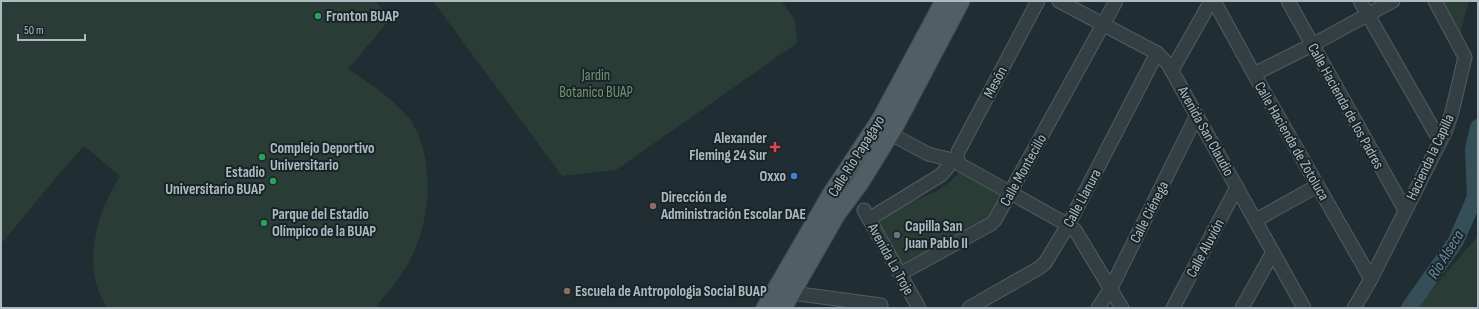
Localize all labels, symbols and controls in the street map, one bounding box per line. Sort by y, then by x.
place label: Fronton BUAP [326,7,399,26]
marker: Fronton BUAP [313,11,323,21]
scale bar [18,16,85,42]
text: 50 m [24,23,44,38]
street label: Calle Hacienda de los Padres [1303,40,1388,172]
street label: Mesón [979,63,1012,101]
park label: Jardin Botanico BUAP [559,66,633,102]
street label: Calle Hacienda de Zotoluca [1250,78,1333,204]
street label: Avenida San Claudio [1173,82,1238,180]
street label: Hacienda la Capilla [1402,111,1459,203]
street label: Calle Río Papagayo [824,112,889,200]
place label: Alexander Fleming 24 Sur [689,129,767,165]
street label: Calle Montecillo [996,131,1051,210]
place label: Complejo Deportivo Universitario [270,139,375,175]
marker: Alexander Fleming 24 Sur [770,142,780,152]
marker: Complejo Deportivo Universitario [257,152,267,162]
place label: Estadio Universitario BUAP [165,163,265,199]
street label: Calle Llanura [1059,166,1106,231]
place label: Oxxo [759,167,786,186]
marker: Oxxo [789,171,799,181]
marker: Estadio Universitario BUAP [268,176,278,186]
street label: Calle Ciénega [1126,178,1173,246]
place label: Dirección de Administración Escolar DAE [660,188,806,224]
marker: Dirección de Administración Escolar DAE [648,201,658,211]
place label: Parque del Estadio Olímpico de la BUAP [272,205,376,241]
street label: Calle Aluvión [1182,216,1229,281]
place label: Capilla San Juan Pablo II [904,217,968,253]
marker: Parque del Estadio Olímpico de la BUAP [259,218,269,228]
street label: Avenida La Troje [863,219,918,299]
water label: Rio Alseca [1424,227,1469,283]
marker: Capilla San Juan Pablo II [892,230,902,240]
place label: Escuela de Antropologia Social BUAP [575,282,767,301]
marker: Escuela de Antropologia Social BUAP [562,286,572,296]

